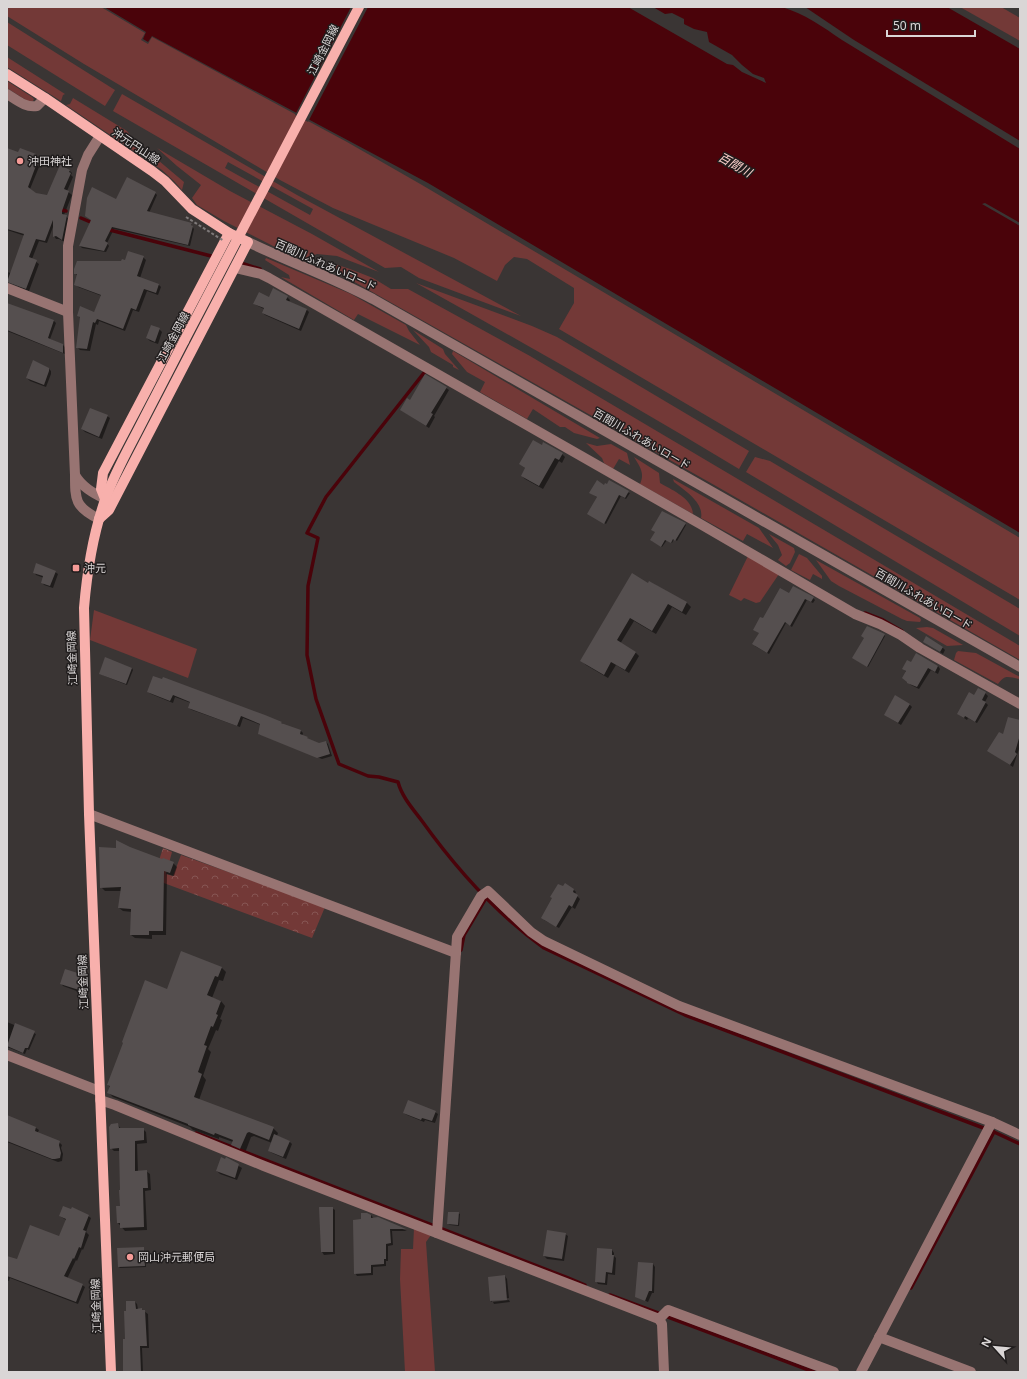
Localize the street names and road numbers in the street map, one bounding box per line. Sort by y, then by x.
street label: 江崎金岡線 [303,22,342,78]
street label: 沖元円山線 [109,124,163,167]
street label: 百間川ふれあいロード [273,235,379,294]
street label: 江崎金岡線 [153,309,192,365]
street label: 百間川ふれあいロード [591,405,694,473]
street label: 百間川ふれあいロード [873,565,976,633]
street label: 江崎金岡線 [63,630,80,686]
street label: 江崎金岡線 [74,954,91,1010]
street label: 江崎金岡線 [87,1278,104,1334]

